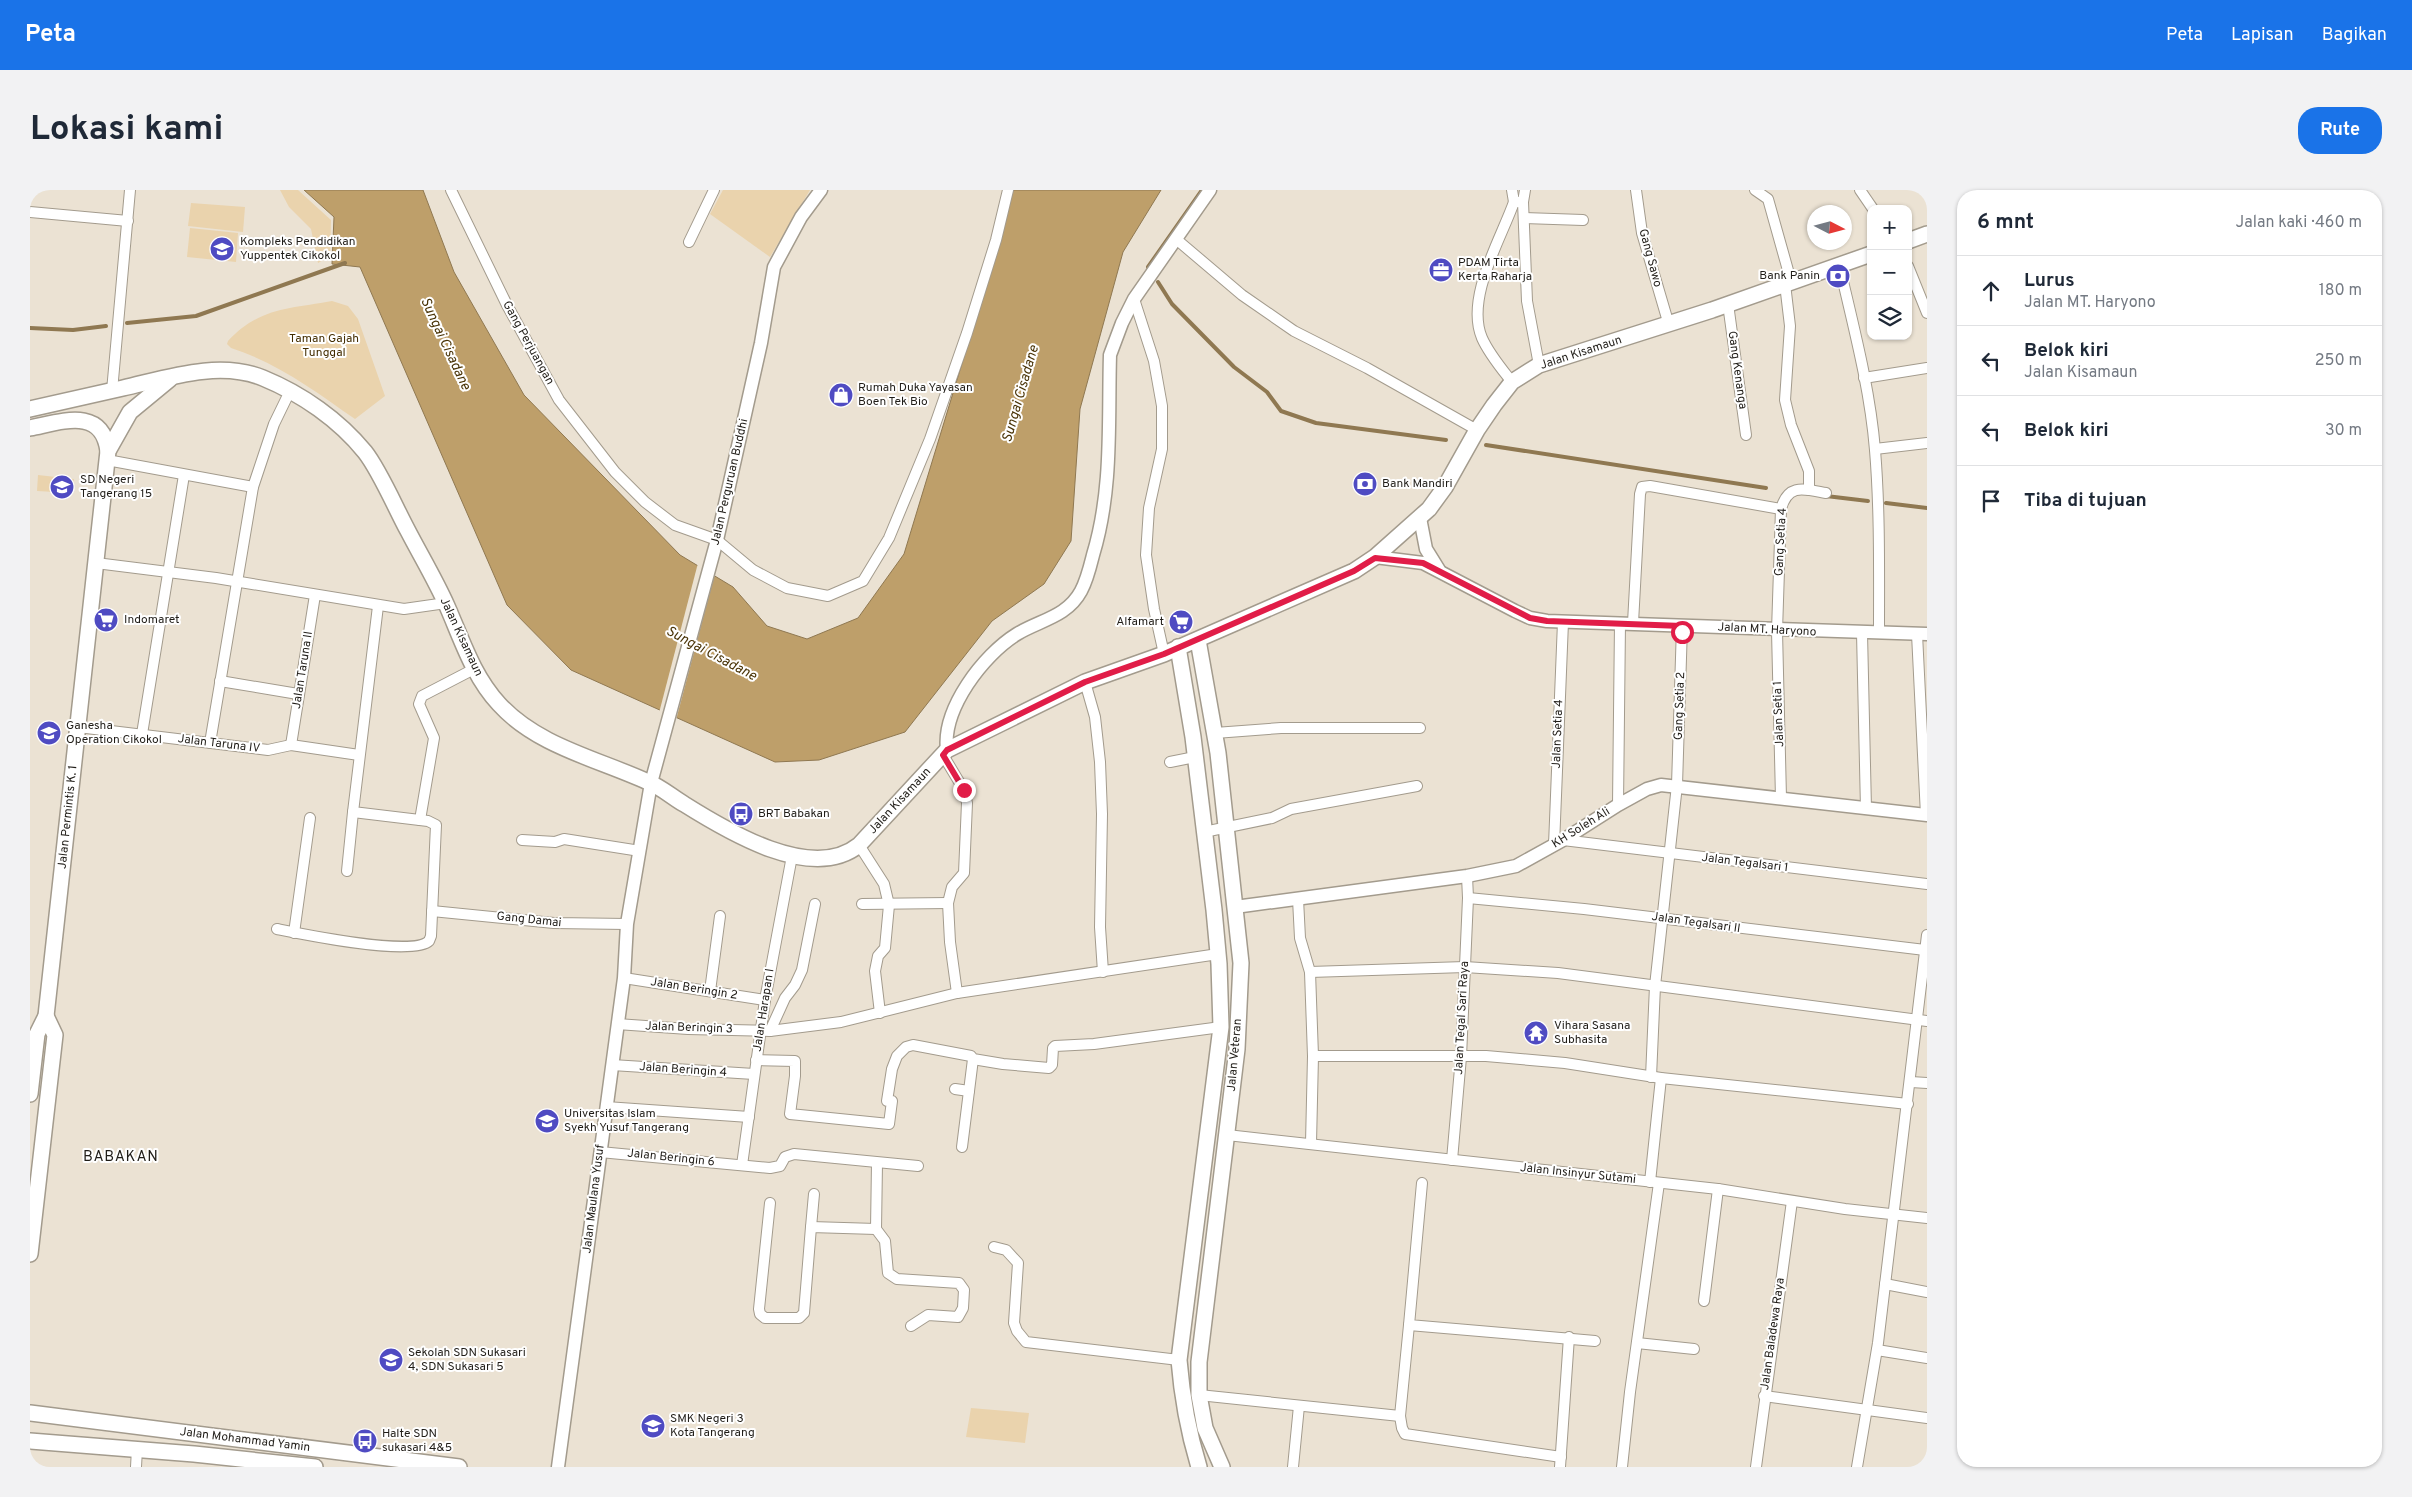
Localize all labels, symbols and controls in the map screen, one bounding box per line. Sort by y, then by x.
text: Peta [25,20,76,50]
text: Peta [2166,24,2203,47]
text: Lapisan [2231,24,2294,47]
text: Bagikan [2322,24,2387,47]
button: Rute [2298,107,2382,154]
text: Lokasi kami [30,108,223,152]
north arrow [1807,205,1852,250]
map controls [1867,205,1912,340]
button: + [1867,205,1912,250]
text: 6 mnt [1977,209,2034,236]
text: Jalan kaki · 460 m [2236,213,2362,233]
street label: Gang Sawo [1635,227,1666,289]
place label: Kompleks Pendidikan Yuppentek Cikokol [240,234,356,264]
school or university icon: Kompleks Pendidikan Yuppentek Cikokol [209,236,235,262]
button: − [1867,250,1912,295]
place label: PDAM Tirta Kerta Raharja [1458,255,1532,285]
office icon: PDAM Tirta Kerta Raharja [1428,257,1454,283]
bank icon: Bank Panin [1825,263,1851,289]
place label: Bank Panin [1759,268,1820,284]
text: Lurus [2024,269,2075,293]
icon: ahead [1977,277,2005,305]
text: 180 m [2319,281,2362,301]
text: Jalan MT. Haryono [2024,293,2156,313]
water label: Sungai Cisadane [416,295,474,394]
button: layers [1867,295,1912,340]
street label: Gang Perjuangan [498,298,558,388]
street label: Gang Kenanga [1724,330,1750,410]
park label: Taman Gajah Tunggal [289,331,359,361]
street label: Jalan Kisamaun [1538,332,1624,374]
text: Belok kiri [2024,339,2109,363]
water label: Sungai Cisadane [999,343,1043,444]
icon: left [1977,347,2005,375]
text: 250 m [2315,351,2362,371]
text: Jalan Kisamaun [2024,363,2138,383]
place label: Rumah Duka Yayasan Boen Tek Bio [858,380,973,410]
shop icon: Rumah Duka Yayasan Boen Tek Bio [828,382,854,408]
street label: Jalan Perguruan Buddhi [708,417,752,547]
icon: left [1977,417,2005,445]
text: Belok kiri [2024,419,2109,443]
text: 30 m [2325,421,2362,441]
bank icon: Bank Mandiri [1352,471,1378,497]
place label: SD Negeri Tangerang 15 [80,472,152,502]
school or university icon: SD Negeri Tangerang 15 [49,474,75,500]
place label: Bank Mandiri [1382,476,1453,492]
icon: arrive [1977,487,2005,515]
text: Tiba di tujuan [2024,489,2147,513]
street label: Gang Setia 4 [1771,507,1791,577]
street label: Jalan Kisamaun [436,595,486,679]
supermarket icon: Indomaret [93,607,119,633]
supermarket icon: Alfamart [1168,609,1194,635]
place label: Indomaret [124,612,180,628]
place label: Alfamart [1116,614,1164,630]
street label: Jalan MT. Haryono [1717,619,1817,641]
route start [1671,621,1694,644]
water label: Sungai Cisadane [663,623,760,685]
street label: Jalan Taruna II [289,630,317,710]
street label: Gang Setia 2 [1671,672,1689,740]
street label: Jalan Setia 1 [1770,681,1788,747]
street label: Jalan Setia 4 [1549,699,1567,769]
place label: Ganesha Operation Cikokol [66,718,162,748]
school or university icon: Ganesha Operation Cikokol [36,720,62,746]
street label: Jalan Taruna IV [177,731,261,757]
street label: Jalan Permintis K. 1 [55,764,81,870]
street label: Jalan Kisamaun [865,764,935,838]
route end [953,779,976,802]
bus stop icon: BRT Babakan [728,801,754,827]
street label: KH Soleh Ali [1549,804,1613,852]
place label: BRT Babakan [758,806,830,822]
street label: Jalan Tegalsari 1 [1701,850,1789,876]
street label: Gang Damai [496,909,562,931]
street label: Jalan Tegalsari II [1650,909,1742,937]
street label: Jalan Tegal Sari Raya [1451,961,1473,1075]
street label: Jalan Harapan I [750,967,778,1053]
street label: Jalan Beringin 2 [649,974,739,1004]
street label: Jalan Beringin 3 [645,1018,733,1038]
street label: Jalan Veteran [1224,1018,1246,1092]
place label: Vihara Sasana Subhasita [1554,1018,1630,1048]
temple icon: Vihara Sasana Subhasita [1523,1020,1549,1046]
street label: Jalan Beringin 4 [639,1059,727,1081]
place label: Universitas Islam Syekh Yusuf Tangerang [564,1106,689,1136]
school or university icon: Universitas Islam Syekh Yusuf Tangerang [534,1108,560,1134]
street label: Jalan Maulana Yusuf [579,1144,609,1254]
street label: Jalan Beringin 6 [627,1145,715,1171]
district label: BABAKAN [83,1148,159,1167]
street label: Jalan Insinyur Sutami [1519,1160,1637,1188]
street label: Jalan Baladewa Raya [1757,1277,1789,1391]
place label: Sekolah SDN Sukasari 4, SDN Sukasari 5 [408,1345,526,1375]
school or university icon: Sekolah SDN Sukasari 4, SDN Sukasari 5 [378,1347,404,1373]
place label: SMK Negeri 3 Kota Tangerang [670,1411,755,1441]
school or university icon: SMK Negeri 3 Kota Tangerang [640,1413,666,1439]
street label: Jalan Mohammad Yamin [179,1424,311,1456]
place label: Halte SDN sukasari 4&5 [382,1426,452,1456]
bus stop icon: Halte SDN sukasari 4&5 [352,1428,378,1454]

